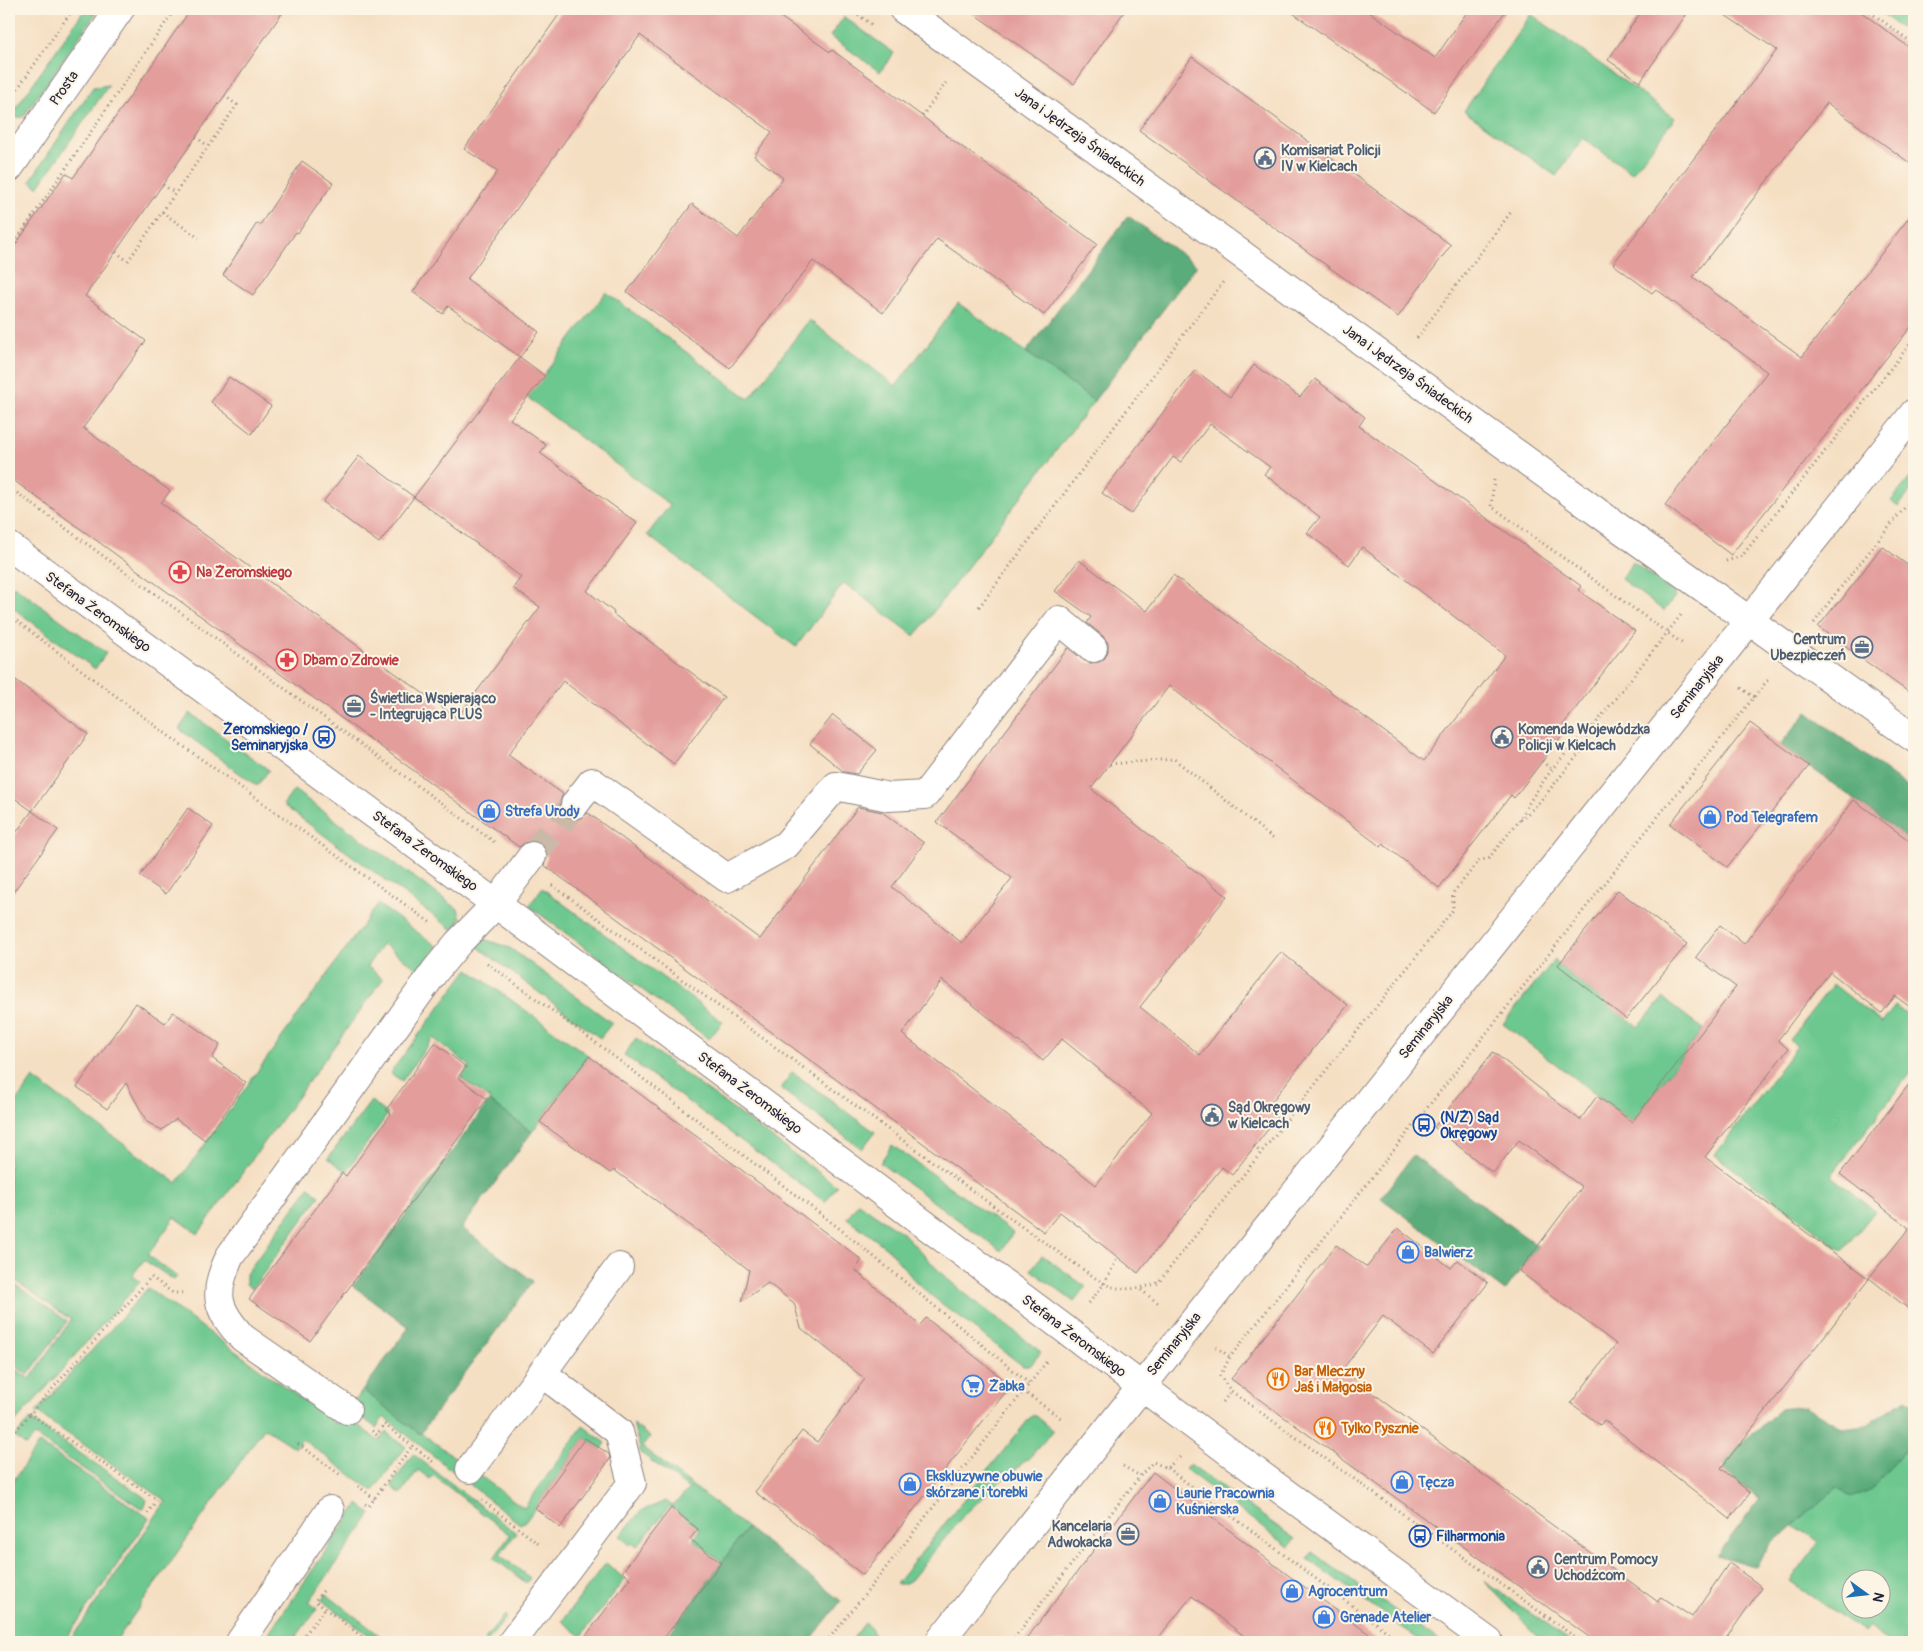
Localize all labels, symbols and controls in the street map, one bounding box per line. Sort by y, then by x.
street label: Prosta [46,68,82,108]
street label: Jana i Jędrzeja Śniadeckich [1011,83,1149,190]
place label: Komisariat Policji IV w Kielcach [1281,142,1381,175]
public building icon: Komisariat Policji IV w Kielcach [1253,146,1277,170]
street label: Jana i Jędrzeja Śniadeckich [1339,320,1477,427]
pharmacy icon: Na Żeromskiego [168,560,192,584]
place label: Na Żeromskiego [196,564,292,581]
street label: Stefana Żeromskiego [42,568,154,656]
place label: Centrum Ubezpieczeń [1770,631,1847,664]
office icon: Centrum Ubezpieczeń [1850,635,1874,659]
pharmacy icon: Dbam o Zdrowie [275,648,299,672]
street label: Seminaryjska [1667,651,1727,723]
place label: Dbam o Zdrowie [303,652,400,669]
place label: Świetlica Wspierająco - Integrująca PLUS [370,689,497,723]
office icon: Świetlica Wspierająco - Integrująca PLUS [342,694,366,718]
place label: Żeromskiego / Seminaryjska [223,721,308,754]
place label: Komenda Wojewódzka Policji w Kielcach [1518,721,1651,754]
bus stop icon: Żeromskiego / Seminaryjska [312,725,336,749]
public building icon: Komenda Wojewódzka Policji w Kielcach [1490,725,1514,749]
shop icon: Strefa Urody [477,799,501,823]
place label: Strefa Urody [505,803,579,820]
shop icon: Pod Telegrafem [1698,805,1722,829]
street label: Stefana Żeromskiego [369,807,481,895]
place label: Pod Telegrafem [1726,809,1818,826]
street label: Seminaryjska [1395,992,1457,1062]
street label: Stefana Żeromskiego [694,1048,806,1138]
place label: Sąd Okręgowy w Kielcach [1228,1099,1310,1132]
public building icon: Sąd Okręgowy w Kielcach [1200,1103,1224,1127]
place label: (N/Ż) Sąd Okręgowy [1440,1109,1499,1142]
bus stop icon: (N/Ż) Sąd Okręgowy [1412,1113,1436,1137]
shop icon: Balwierz [1396,1240,1420,1264]
place label: Balwierz [1424,1244,1474,1261]
street label: Stefana Żeromskiego [1018,1291,1130,1381]
street label: Seminaryjska [1143,1309,1205,1379]
place label: Bar Mleczny Jaś i Małgosia [1294,1363,1372,1396]
restaurant icon: Bar Mleczny Jaś i Małgosia [1266,1367,1290,1391]
supermarket icon: Żabka [961,1374,985,1398]
place label: Żabka [989,1378,1025,1395]
restaurant icon: Tylko Pysznie [1313,1416,1337,1440]
place label: Tylko Pysznie [1340,1420,1420,1437]
place label: Ekskluzywne obuwie skórzane i torebki [926,1468,1044,1501]
shop icon: Tęcza [1390,1470,1414,1494]
shop icon: Ekskluzywne obuwie skórzane i torebki [898,1472,922,1496]
place label: Tęcza [1417,1474,1455,1491]
place label: Laurie Pracownia Kuśnierska [1176,1485,1275,1518]
shop icon: Laurie Pracownia Kuśnierska [1148,1489,1172,1513]
place label: Kancelaria Adwokacka [1047,1518,1112,1551]
office icon: Kancelaria Adwokacka [1116,1522,1140,1546]
bus stop icon: Filharmonia [1408,1524,1432,1548]
place label: Filharmonia [1436,1528,1506,1545]
place label: Centrum Pomocy Uchodźcom [1554,1551,1658,1584]
public building icon: Centrum Pomocy Uchodźcom [1526,1555,1550,1579]
north arrow [1840,1568,1890,1618]
shop icon: Agrocentrum [1280,1579,1304,1603]
place label: Agrocentrum [1308,1583,1388,1600]
text: N [1869,1590,1888,1604]
shop icon: Grenade Atelier [1312,1605,1336,1629]
place label: Grenade Atelier [1340,1609,1432,1626]

